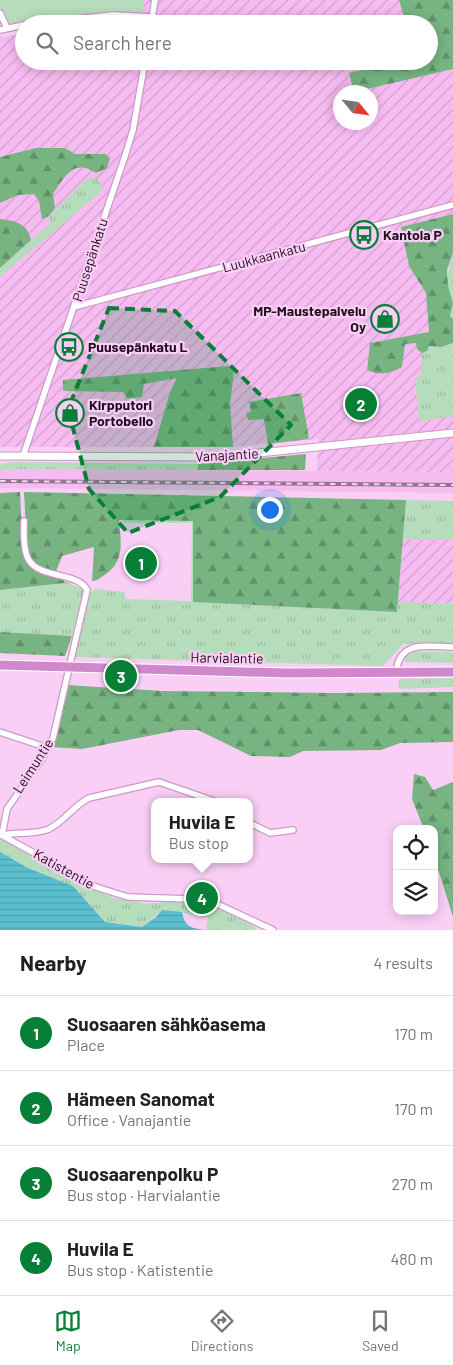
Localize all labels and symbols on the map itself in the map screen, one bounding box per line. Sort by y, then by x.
north arrow [333,85,378,130]
street label: Puusepänkatu [68,216,111,304]
bus stop icon: Kantola P [349,220,379,250]
place label: Kantola P [383,226,442,243]
street label: Luukkaankatu [220,237,307,276]
place label: MP-Maustepalvelu Oy [253,302,366,335]
shop icon: MP-Maustepalvelu Oy [370,304,400,334]
bus stop icon: Puusepänkatu L [54,332,84,362]
place label: Puusepänkatu L [88,338,187,355]
pin: 2 [345,385,377,423]
place label: Kirpputori Portobello [89,396,154,429]
shop icon: Kirpputori Portobello [55,398,85,428]
street label: Vanajantie [195,444,259,465]
your location [257,497,283,523]
pin: 1 [125,544,157,582]
street label: Harvialantie [190,648,264,667]
pin: 3 [105,657,137,695]
street label: Leimuntie [9,735,57,796]
street label: Katistentie [31,845,98,892]
pin: 4 [186,879,218,917]

